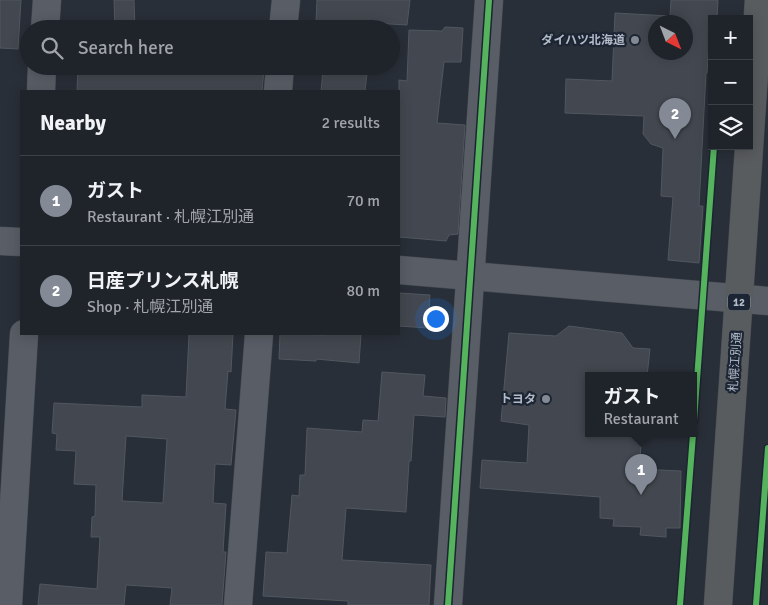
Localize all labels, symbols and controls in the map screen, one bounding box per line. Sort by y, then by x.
north arrow [648,15,693,60]
map controls [708,15,753,150]
button: + [708,15,753,60]
search box [20,20,400,75]
place label: ダイハツ北海道 [541,33,625,48]
icon: search [38,34,66,62]
marker: ダイハツ北海道 [629,34,641,46]
text: Search here [78,36,174,60]
button: − [708,60,753,105]
pin: 2 [659,98,691,139]
button: layers [708,105,753,150]
text: Nearby [40,110,106,136]
text: 2 results [321,113,380,133]
text: ガスト [87,179,144,203]
text: 1 [52,191,60,211]
text: 70 m [346,191,380,211]
text: Restaurant · 札幌江別通 [87,207,254,227]
text: 日産プリンス札幌 [87,269,239,293]
text: 2 [52,281,60,301]
text: 80 m [346,281,380,301]
road number: 12 [728,294,750,310]
text: Shop · 札幌江別通 [87,297,213,317]
your location [423,306,449,332]
street label: 札幌江別通 [726,332,745,392]
popup [585,372,697,437]
text: ガスト [603,385,660,409]
place label: トヨタ [500,392,536,407]
marker: トヨタ [540,393,552,405]
text: Restaurant [603,409,679,429]
pin: 1 [625,454,657,495]

